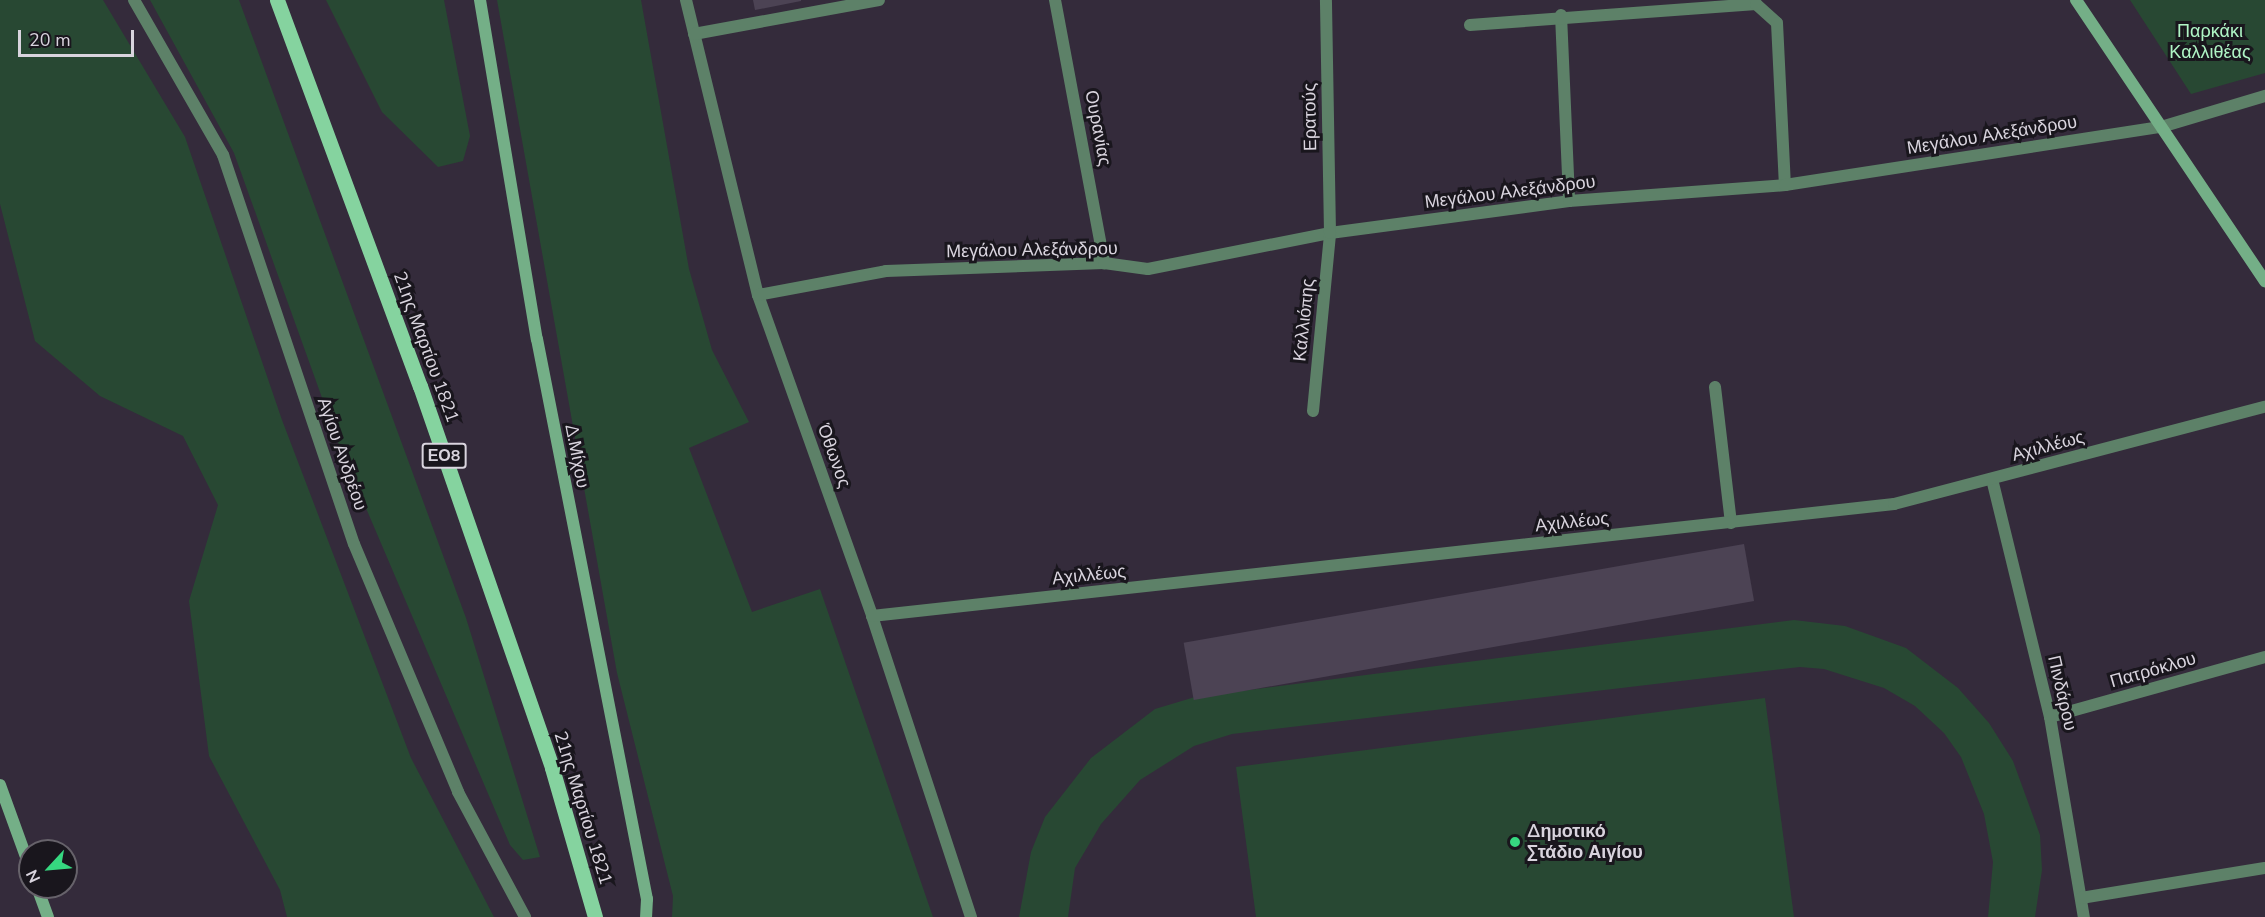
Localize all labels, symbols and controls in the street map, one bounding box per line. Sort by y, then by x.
scale bar [21,18,136,56]
park label: Παρκάκι Καλλιθέας [2169,21,2251,63]
text: 20 m [29,28,71,52]
street label: Ερατούς [1299,83,1321,151]
street label: Ουρανίας [1080,88,1116,168]
street label: Μεγάλου Αλεξάνδρου [1905,111,2079,159]
street label: Μεγάλου Αλεξάνδρου [1423,171,1597,213]
street label: Μεγάλου Αλεξάνδρου [946,238,1118,262]
street label: 21ης Μαρτίου 1821 [389,269,463,425]
street label: Καλλιόπης [1289,277,1319,363]
street label: Αγίου Ανδρέου [313,395,371,513]
street label: Όθωνος [813,421,855,491]
street label: Δ.Μίχου [560,422,594,490]
street label: Αχιλλέως [2010,426,2086,466]
road number: ΕΟ8 [422,443,466,469]
street label: Αχιλλέως [1534,507,1610,537]
street label: Αχιλλέως [1051,560,1127,590]
street label: Πατρόκλου [2108,647,2198,693]
street label: Πινδάρου [2043,653,2081,733]
street label: 21ης Μαρτίου 1821 [549,729,617,887]
place label: Δημοτικό Στάδιο Αιγίου [1527,821,1643,864]
marker: Δημοτικό Στάδιο Αιγίου [1508,835,1522,849]
north arrow [18,839,78,899]
text: N [21,866,46,886]

